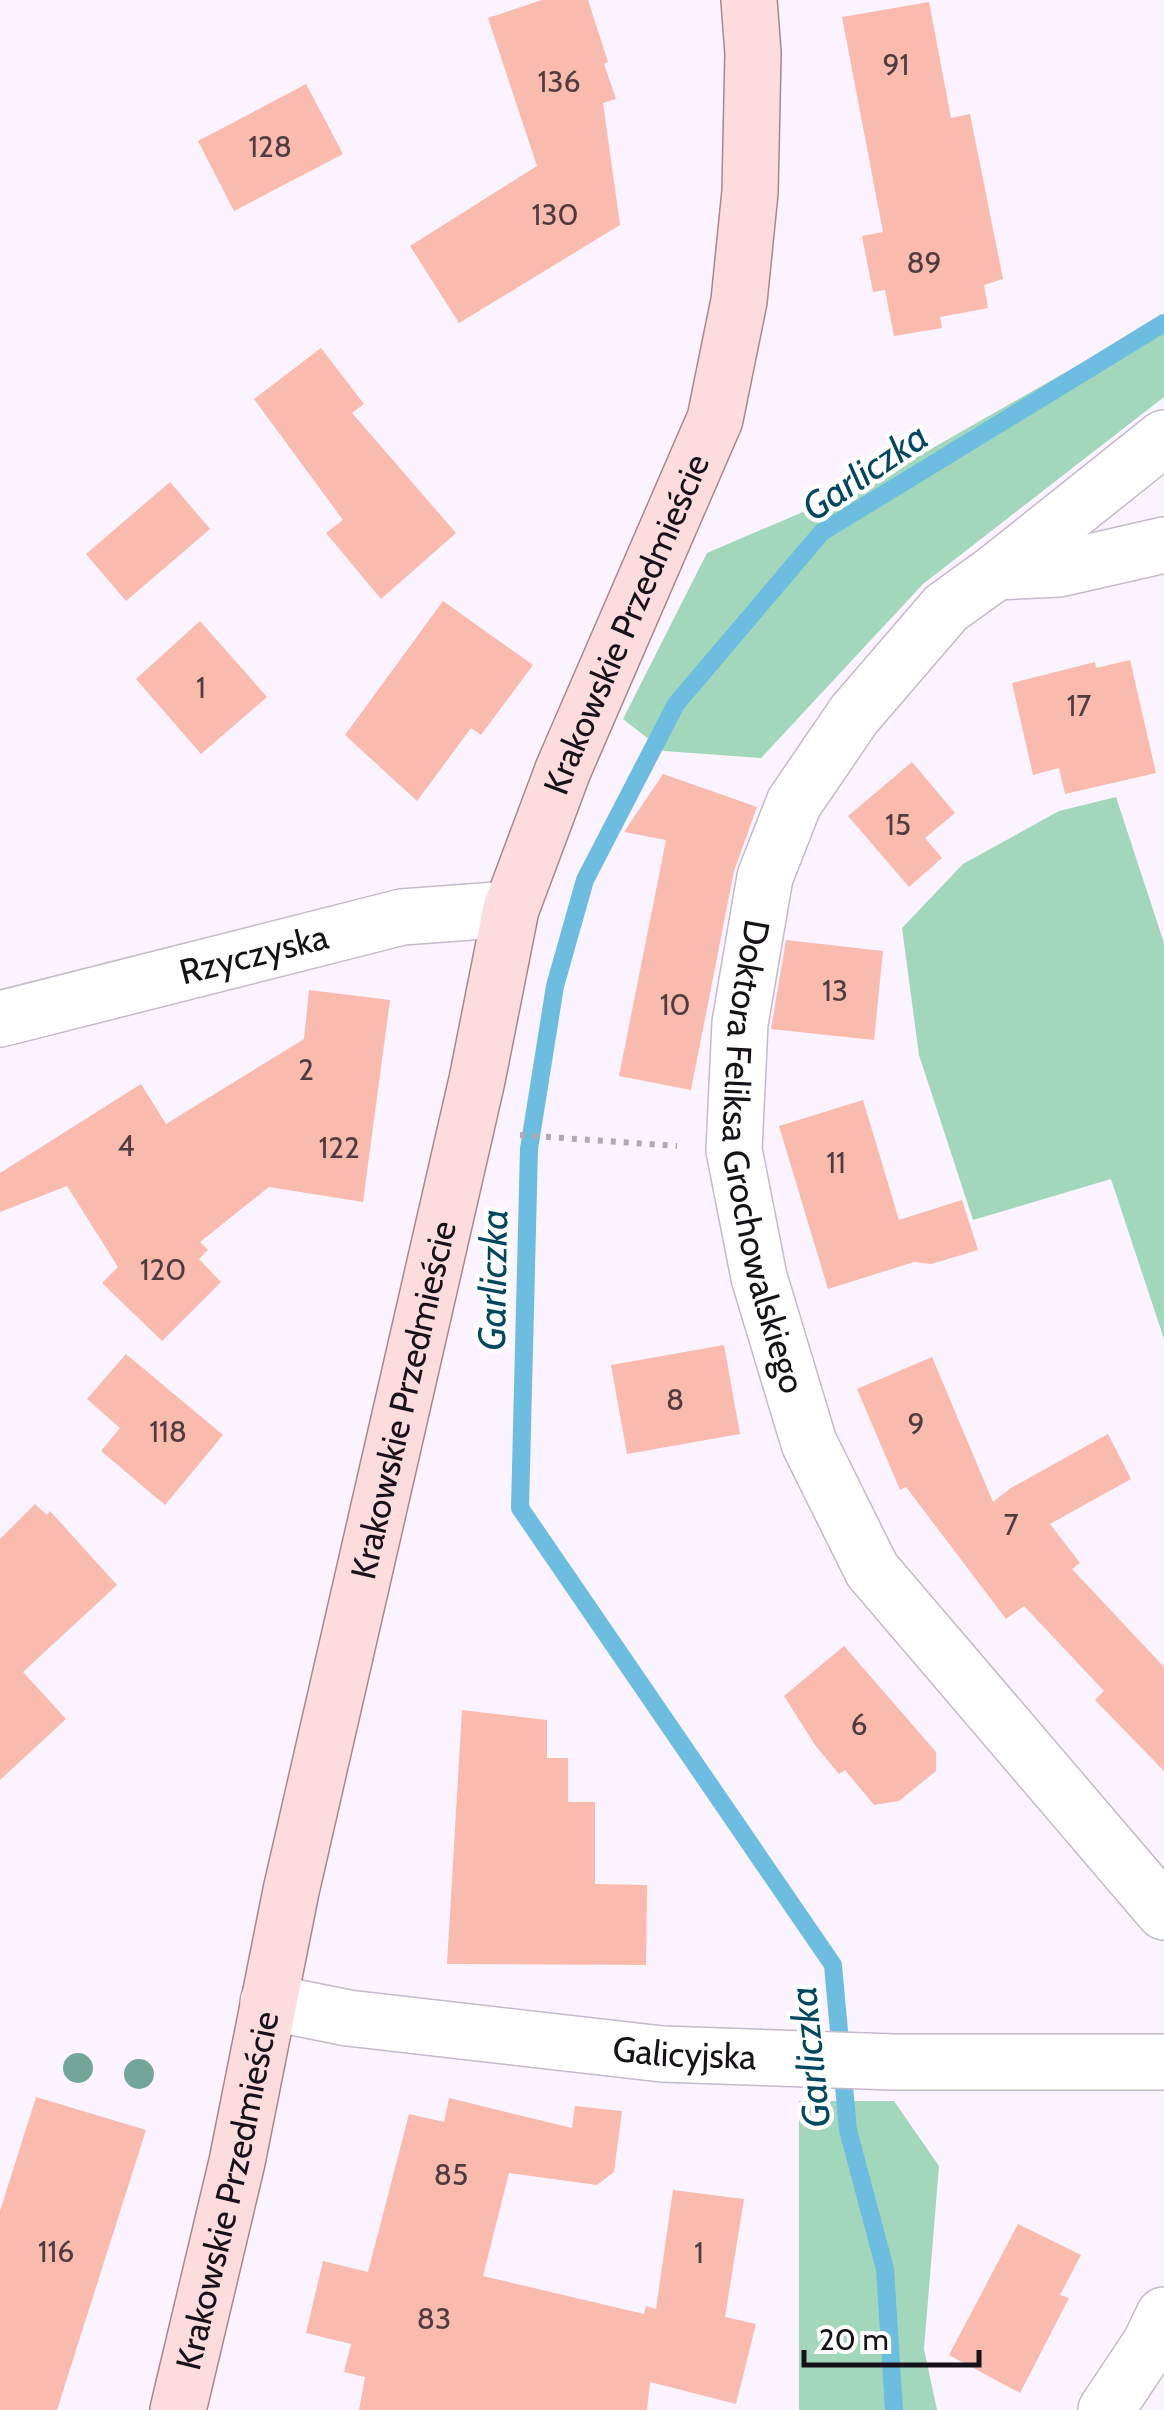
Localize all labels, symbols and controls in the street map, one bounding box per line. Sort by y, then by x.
house number: 91 [883,46,909,83]
house number: 136 [537,63,581,100]
house number: 128 [248,128,292,165]
house number: 130 [532,196,578,233]
house number: 89 [906,244,942,281]
water label: Garliczka [793,412,937,531]
street label: Krakowskie Przedmieście [534,447,718,800]
house number: 1 [196,669,206,706]
house number: 17 [1067,687,1091,724]
house number: 15 [885,806,911,843]
street label: Rzyczyska [175,915,333,994]
street label: Doktora Feliksa Grochowalskiego [713,916,815,1398]
house number: 13 [822,972,848,1009]
house number: 10 [660,986,690,1023]
house number: 2 [298,1051,314,1088]
house number: 4 [117,1127,135,1164]
house number: 122 [318,1129,360,1166]
house number: 11 [826,1144,846,1181]
water label: Garliczka [468,1209,517,1351]
street label: Krakowskie Przedmieście [341,1217,465,1583]
house number: 120 [140,1251,186,1288]
house number: 8 [666,1381,684,1418]
house number: 9 [907,1405,925,1442]
house number: 118 [149,1413,187,1450]
house number: 7 [1003,1506,1019,1543]
house number: 6 [850,1706,868,1743]
water label: Garliczka [779,1984,840,2130]
street label: Krakowskie Przedmieście [166,2007,288,2374]
street label: Galicyjska [610,2026,757,2078]
house number: 85 [434,2156,468,2193]
house number: 116 [38,2233,74,2270]
house number: 1 [694,2234,704,2271]
house number: 83 [417,2300,451,2337]
scale bar [804,2305,979,2367]
text: 20 m [819,2321,889,2358]

